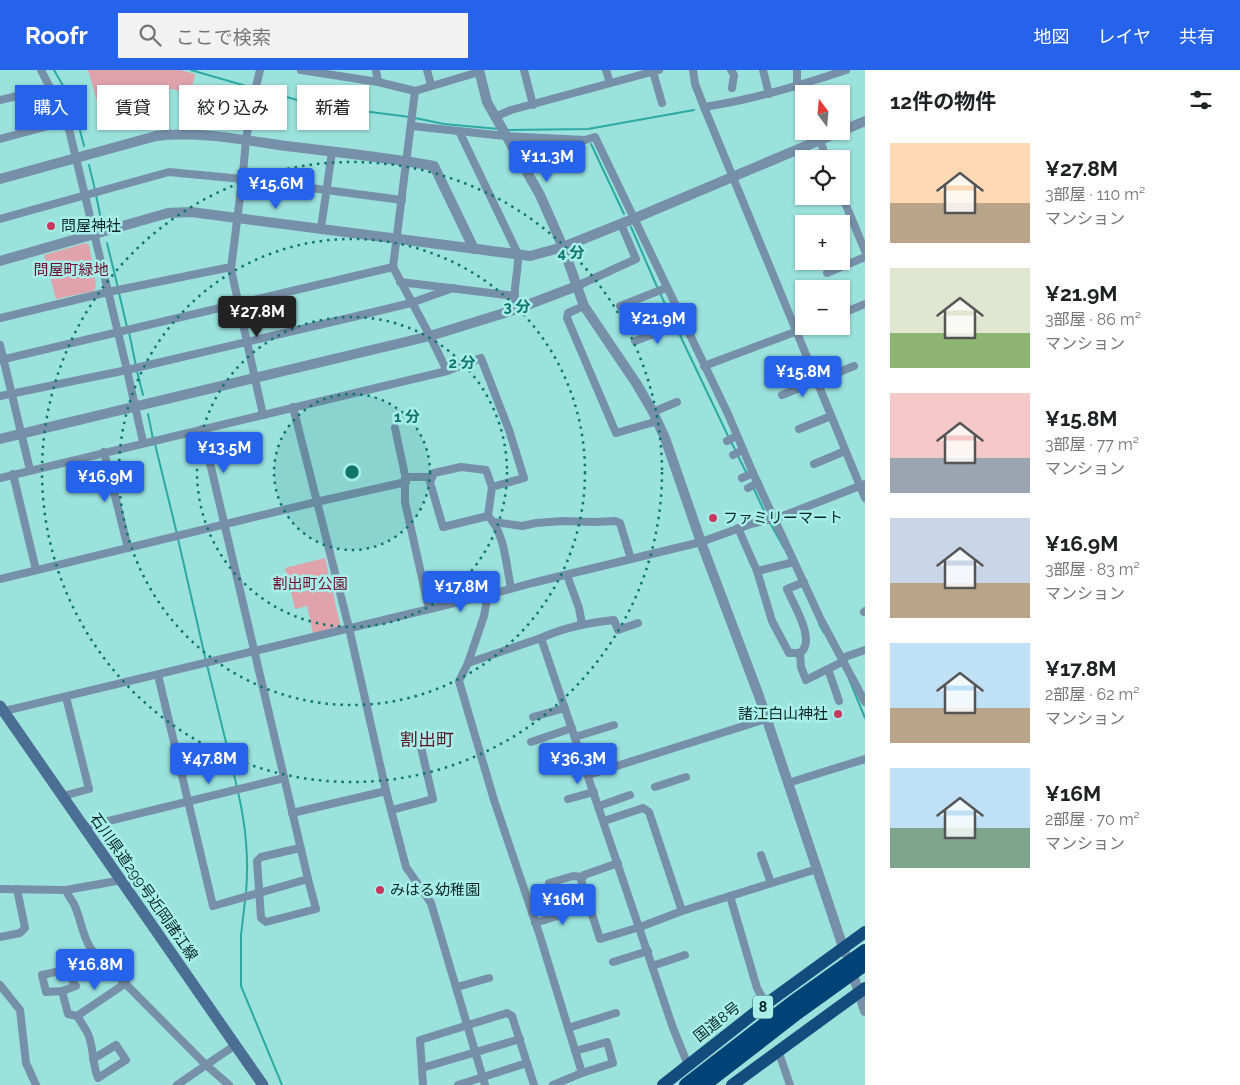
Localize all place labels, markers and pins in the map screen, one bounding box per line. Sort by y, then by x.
pin: ¥11.3M [506,140,588,183]
pin: ¥15.6M [235,168,317,210]
place label: 問屋神社 [61,217,121,235]
marker: 問屋神社 [45,220,57,232]
pin: ¥27.8M [216,296,298,338]
pin: ¥21.9M [617,302,699,345]
pin: ¥15.8M [762,356,844,398]
pin: ¥13.5M [183,432,265,474]
pin: ¥16.9M [64,460,146,503]
centre of rings [343,463,361,481]
place label: ファミリーマート [723,509,843,527]
marker: ファミリーマート [707,512,719,524]
pin: ¥17.8M [420,570,502,613]
place label: 諸江白山神社 [738,705,828,723]
marker: 諸江白山神社 [832,708,844,720]
pin: ¥47.8M [168,742,250,785]
pin: ¥36.3M [537,742,619,785]
place label: みはる幼稚園 [390,881,480,899]
marker: みはる幼稚園 [374,884,386,896]
pin: ¥16M [533,884,593,926]
pin: ¥16.8M [54,948,136,991]

